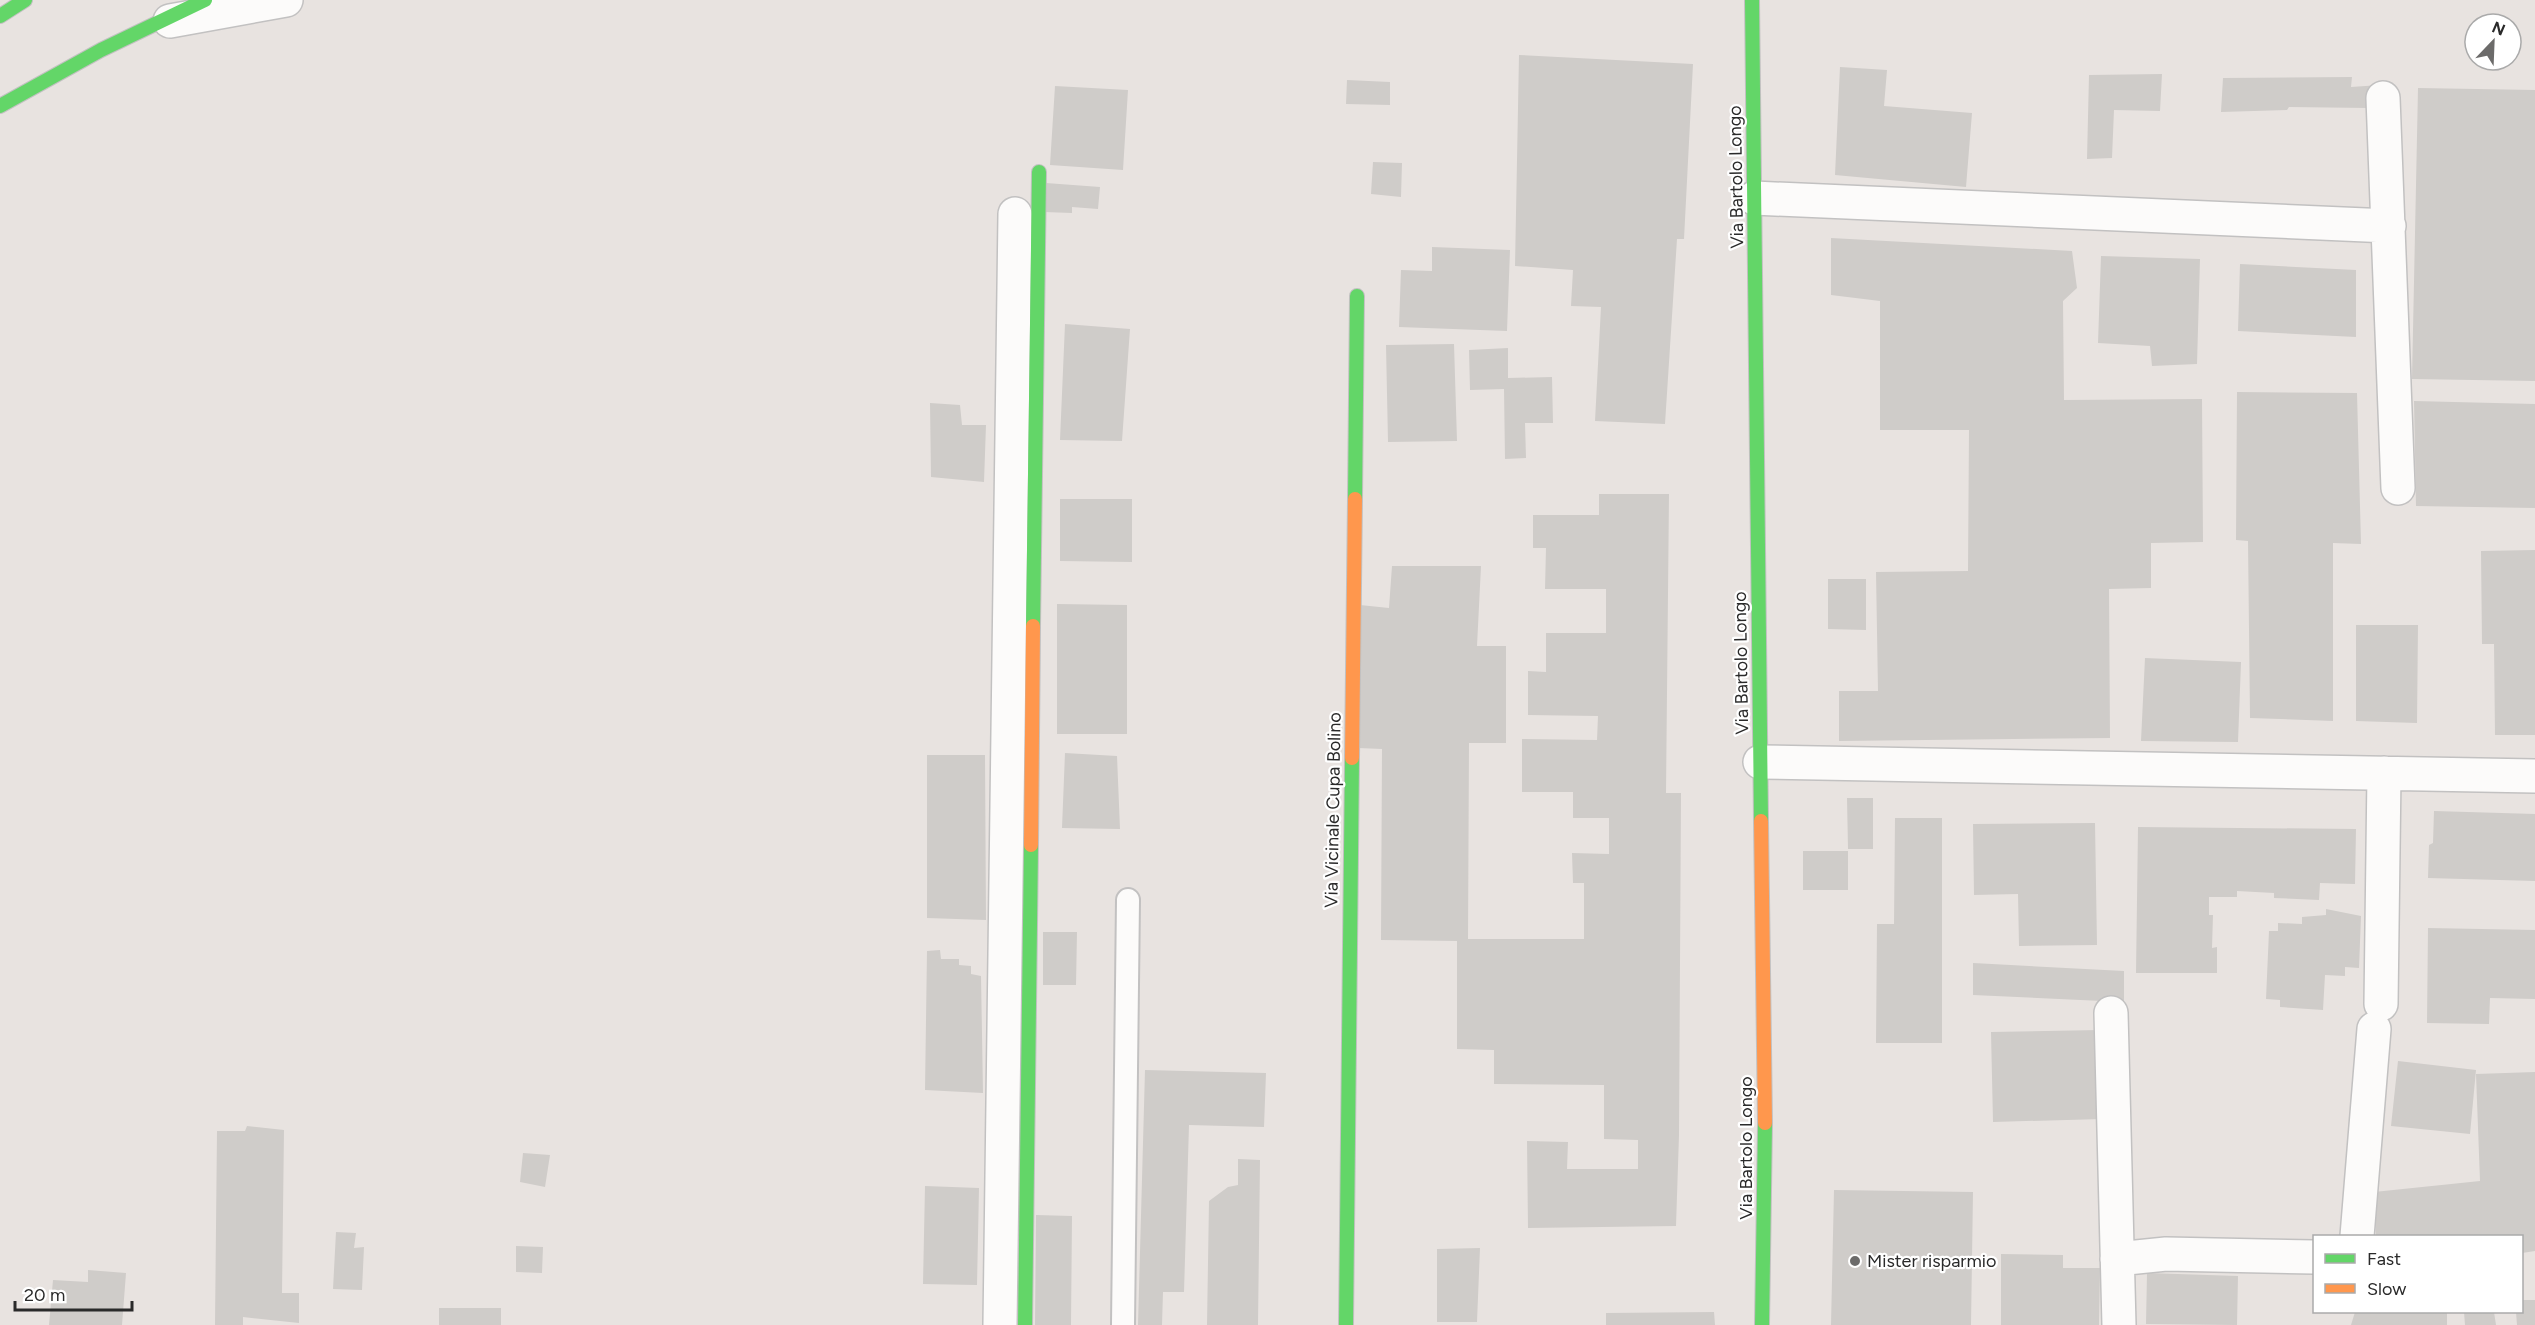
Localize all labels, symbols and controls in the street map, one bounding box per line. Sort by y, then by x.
north arrow [2463,12,2523,72]
text: N [2489,17,2508,40]
street label: Via Bartolo Longo [1724,105,1748,249]
street label: Via Bartolo Longo [1729,591,1753,735]
street label: Via Vicinale Cupa Bolino [1320,712,1346,908]
street label: Via Bartolo Longo [1735,1076,1757,1220]
legend [2313,1235,2523,1313]
text: Fast [2367,1248,2401,1270]
place label: Mister risparmio [1867,1250,1996,1272]
marker: Mister risparmio [1848,1254,1862,1268]
scale bar [15,1274,132,1312]
text: Slow [2367,1278,2406,1300]
text: 20 m [24,1284,65,1306]

